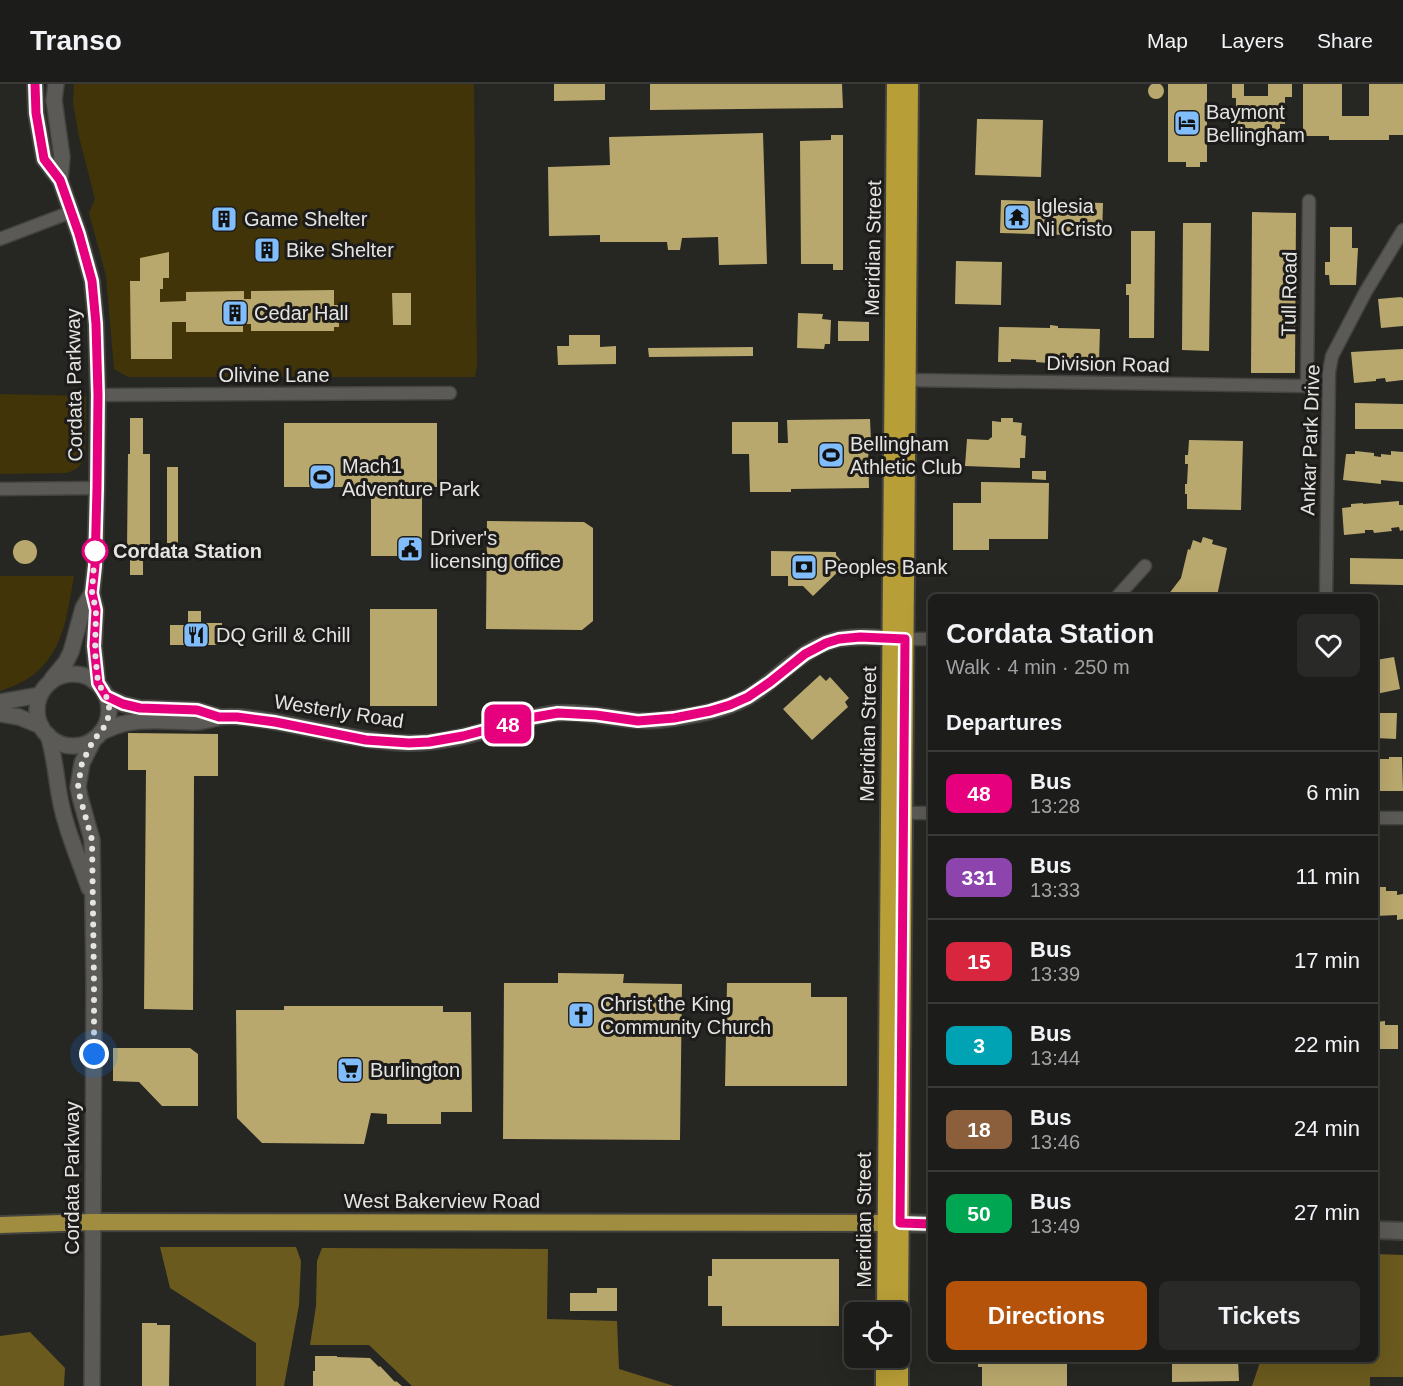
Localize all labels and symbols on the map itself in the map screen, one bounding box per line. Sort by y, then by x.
place label: Baymont Bellingham [1206,101,1305,146]
hotel icon: Baymont Bellingham [1172,108,1202,138]
street label: Meridian Street [861,180,885,316]
place label: Iglesia Ni Cristo [1036,195,1113,240]
temple icon: Iglesia Ni Cristo [1002,202,1032,232]
building icon: Game Shelter [209,204,239,234]
place label: Game Shelter [244,208,368,230]
building icon: Bike Shelter [252,235,282,265]
place label: Bike Shelter [286,239,394,261]
street label: Tull Road [1277,251,1301,337]
building icon: Cedar Hall [220,298,250,328]
place label: Cedar Hall [254,302,348,324]
street label: Cordata Parkway [62,308,86,462]
street label: Division Road [1046,352,1170,376]
street label: Olivine Lane [218,364,330,386]
street label: Ankar Park Drive [1296,364,1324,516]
place label: Bellingham Athletic Club [850,433,962,478]
sports icon: Bellingham Athletic Club [816,440,846,470]
place label: Mach1 Adventure Park [342,455,481,500]
sports icon: Mach1 Adventure Park [307,462,337,492]
place label: Driver's licensing office [430,527,561,572]
public building icon: Driver's licensing office [395,534,425,564]
marker: Cordata Station [82,538,108,564]
place label: Cordata Station [113,540,262,562]
bank icon: Peoples Bank [789,552,819,582]
place label: Peoples Bank [824,556,948,578]
restaurant icon: DQ Grill & Chill [181,620,211,650]
place label: DQ Grill & Chill [216,624,350,646]
street label: Meridian Street [856,666,880,802]
street label: Westerly Road [273,690,405,732]
line badge: 48 [481,704,535,744]
place label: Christ the King Community Church [600,993,771,1038]
church icon: Christ the King Community Church [566,1000,596,1030]
your location [79,1039,109,1069]
supermarket icon: Burlington [335,1055,365,1085]
place label: Burlington [370,1059,460,1081]
street label: Cordata Parkway [61,1101,83,1255]
street label: Meridian Street [853,1152,875,1288]
street label: West Bakerview Road [344,1190,540,1212]

